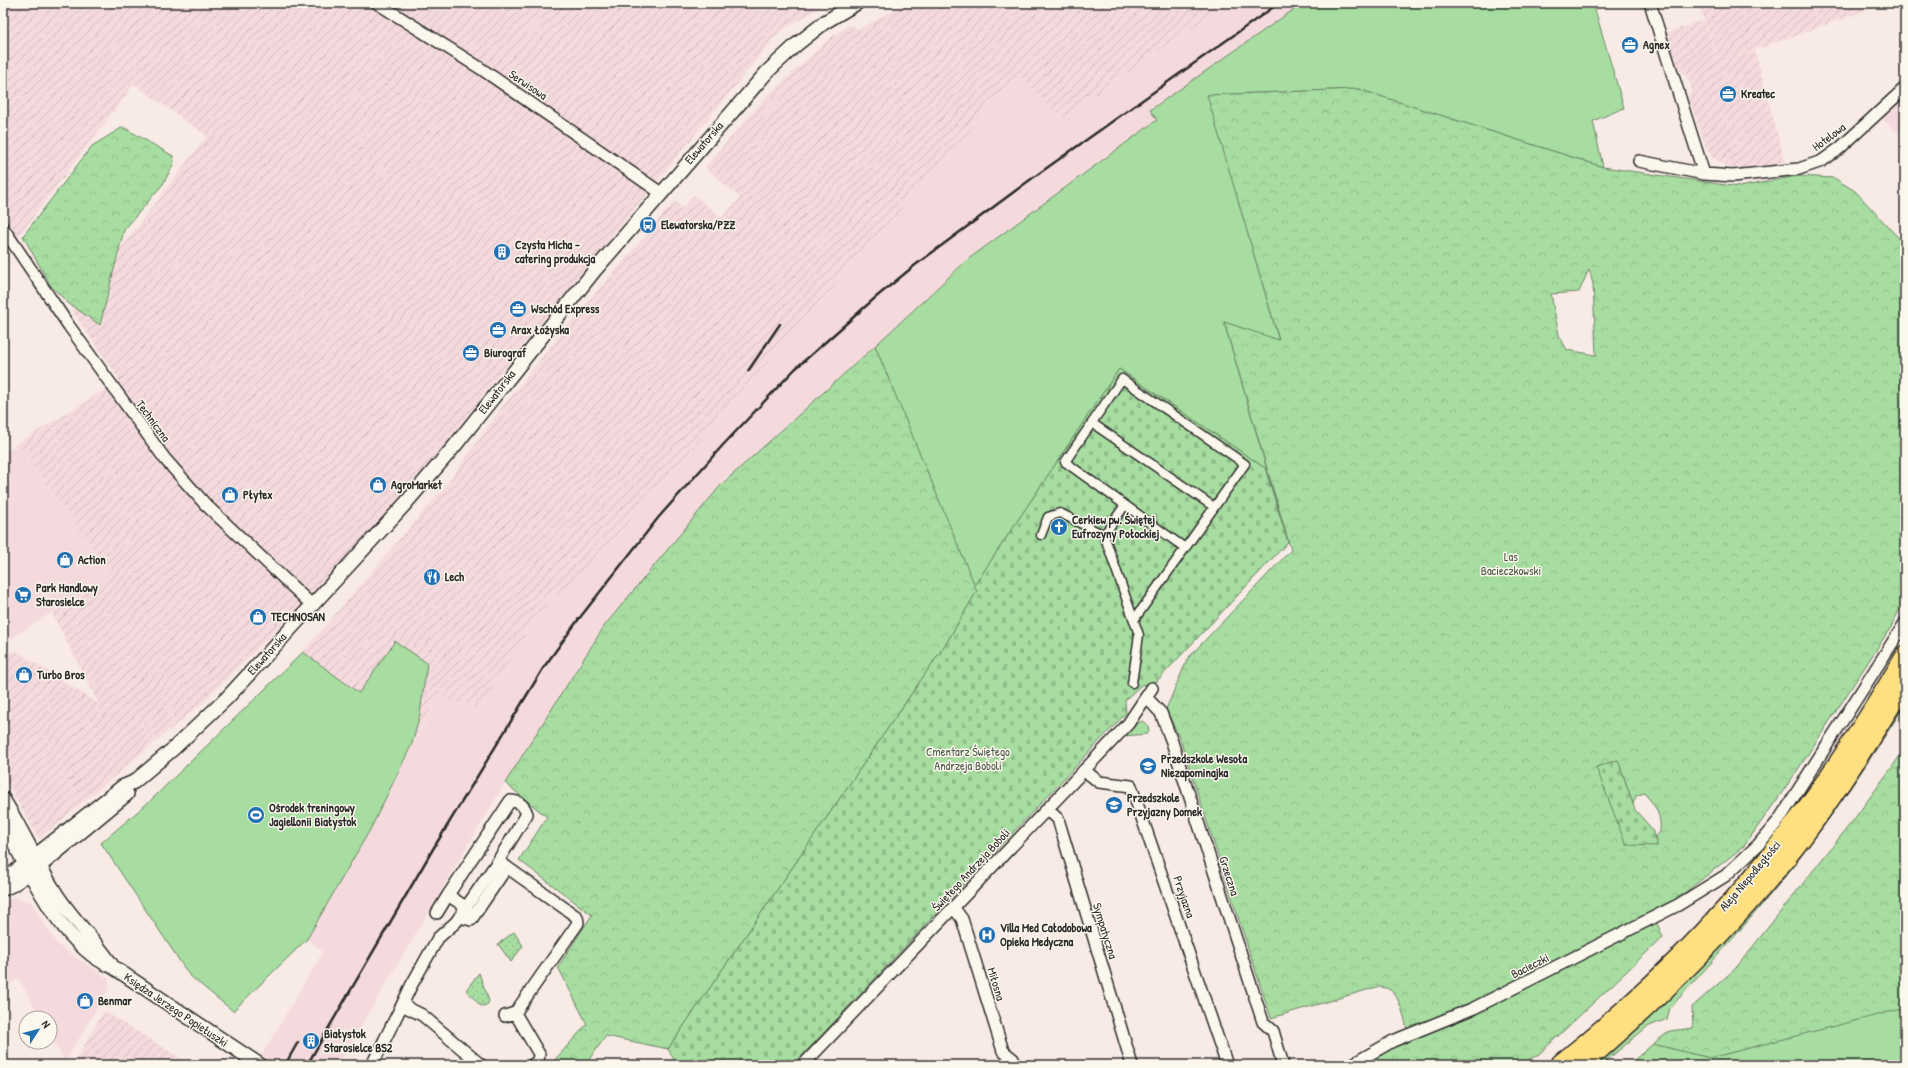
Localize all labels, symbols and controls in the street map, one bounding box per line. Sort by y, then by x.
office icon: Agnex [1620,35,1640,55]
place label: Agnex [1643,36,1670,54]
street label: Serwisowa [506,66,551,104]
office icon: Kreatec [1718,84,1738,104]
place label: Kreatec [1741,85,1775,102]
street label: Elewatorska [680,117,727,168]
street label: Hotelowa [1809,118,1849,155]
bus stop icon: Elewatorska/PZZ [638,215,658,235]
place label: Elewatorska/PZZ [661,216,736,233]
place label: Czysta Micha - catering produkcja [515,236,596,268]
building icon: Czysta Micha - catering produkcja [492,242,512,262]
office icon: Wschód Express [508,299,528,319]
place label: Wschód Express [531,300,600,318]
office icon: Arax Łożyska [488,320,508,340]
place label: Arax Łożyska [511,321,569,339]
office icon: Biurograf [461,343,481,363]
place label: Biurograf [484,344,527,362]
street label: Elewatorska [474,366,519,417]
street label: Techniczna [132,396,175,445]
shop icon: AgroMarket [368,475,388,495]
place label: AgroMarket [391,476,443,494]
shop icon: Płytex [220,485,240,505]
place label: Płytex [243,486,273,504]
place label: Cerkiew pw. Świętej Eufrozyny Połockiej [1072,511,1159,543]
church icon: Cerkiew pw. Świętej Eufrozyny Połockiej [1049,517,1069,537]
park label: Las Bacieczkowski [1481,548,1541,579]
shop icon: Action [55,550,75,570]
place label: Action [78,551,106,568]
restaurant icon: Lech [422,567,442,587]
place label: Lech [445,568,465,585]
place label: Park Handlowy Starosielce [36,579,98,610]
supermarket icon: Park Handlowy Starosielce [13,585,33,605]
shop icon: TECHNOSAN [248,607,268,627]
place label: TECHNOSAN [270,608,326,625]
street label: Elewatorska [243,629,290,678]
shop icon: Turbo Bros [14,665,34,685]
place label: Turbo Bros [36,666,85,683]
park label: Cmentarz Świętego Andrzeja Boboli [926,743,1010,774]
place label: Przedszkole Wesoła Niezapominajka [1161,750,1247,782]
school or university icon: Przedszkole Wesoła Niezapominajka [1138,756,1158,776]
place label: Przedszkole Przyjazny Domek [1127,789,1202,821]
school or university icon: Przedszkole Przyjazny Domek [1104,795,1124,815]
place label: Ośrodek treningowy Jagiellonii Białystok [269,799,356,831]
sports icon: Ośrodek treningowy Jagiellonii Białystok [246,805,266,825]
street label: Świętego Andrzeja Boboli [928,824,1014,915]
street label: Aleja Niepodległości [1715,837,1784,915]
street label: Grzeczna [1215,854,1244,898]
street label: Przyjazna [1169,874,1200,920]
street label: Sympatyczna [1089,901,1122,961]
place label: Villa Med Całodobowa Opieka Medyczna [1000,919,1092,951]
hospital icon: Villa Med Całodobowa Opieka Medyczna [977,925,997,945]
street label: Bacieczki [1508,949,1552,982]
street label: Miłosna [983,965,1010,1003]
street label: Księdza Jerzego Popiełuszki [121,968,232,1051]
shop icon: Benmar [75,991,95,1011]
place label: Benmar [98,992,132,1009]
north arrow [18,1010,58,1050]
text: N [39,1018,54,1031]
place label: Białystok Starosielce BS2 [324,1025,393,1056]
building icon: Białystok Starosielce BS2 [301,1031,321,1051]

